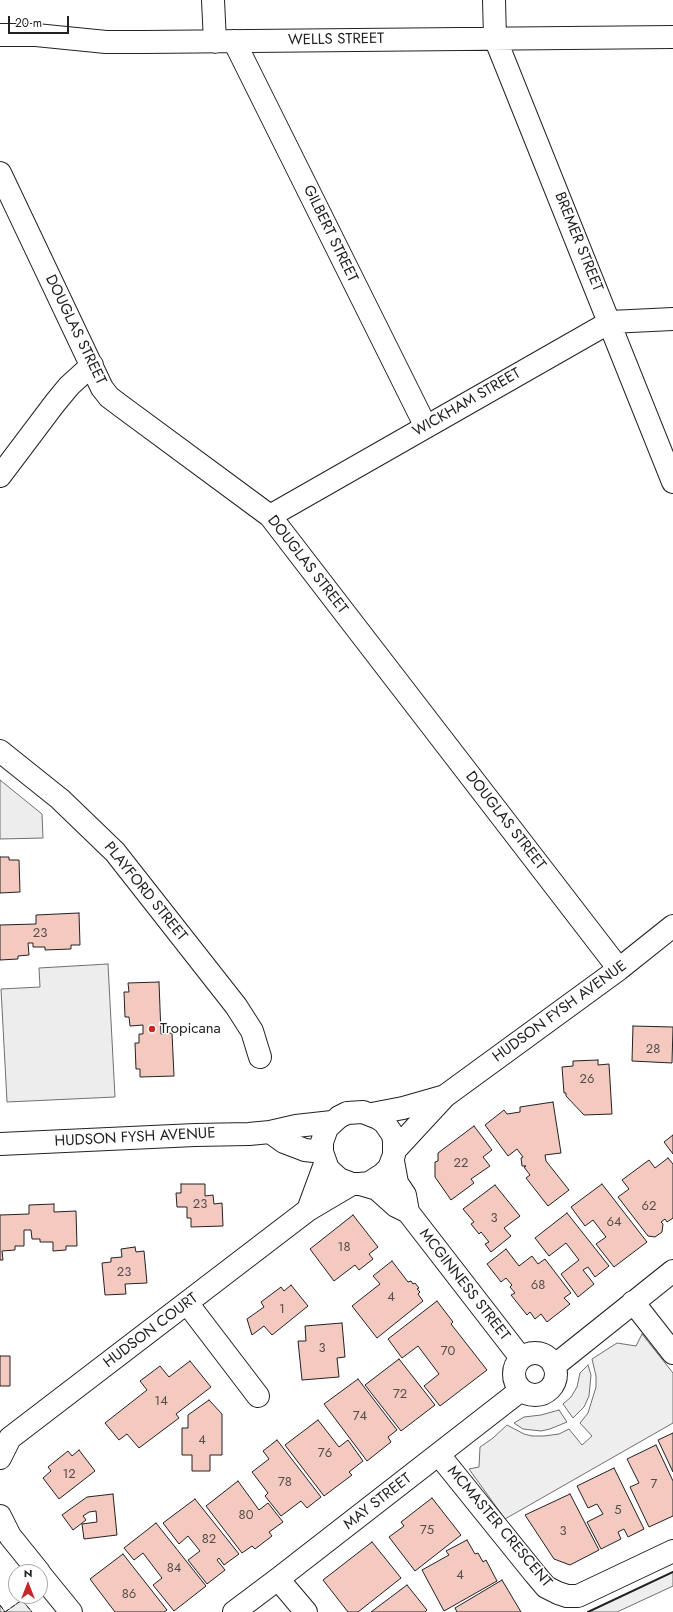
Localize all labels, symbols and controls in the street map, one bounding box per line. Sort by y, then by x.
scale bar [10,8,71,34]
text: 20 m [15,14,42,32]
street label: WELLS STREET [288,30,384,50]
street label: GILBERT STREET [299,183,361,285]
street label: BREMER STREET [550,190,606,294]
street label: DOUGLAS STREET [41,272,109,388]
street label: WICKHAM STREET [410,365,524,441]
street label: DOUGLAS STREET [263,512,351,618]
street label: DOUGLAS STREET [461,768,549,874]
street label: PLAYFORD STREET [100,839,190,945]
house number: 23 [33,926,47,942]
street label: HUDSON FYSH AVENUE [489,957,631,1067]
place label: Tropicana [160,1020,221,1038]
marker: Tropicana [147,1024,157,1034]
house number: 28 [646,1042,660,1058]
house number: 26 [580,1072,594,1088]
street label: HUDSON FYSH AVENUE [54,1125,216,1151]
house number: 22 [454,1156,468,1172]
house number: 23 [193,1197,207,1213]
house number: 62 [642,1199,656,1215]
house number: 3 [490,1211,498,1227]
house number: 64 [606,1215,622,1231]
street label: MCGINNESS STREET [415,1225,513,1345]
house number: 18 [338,1240,350,1256]
house number: 23 [117,1265,131,1281]
house number: 68 [531,1278,545,1294]
street label: HUDSON COURT [100,1290,202,1372]
house number: 4 [387,1290,395,1306]
house number: 1 [279,1302,285,1318]
house number: 3 [318,1341,326,1357]
house number: 70 [441,1344,455,1360]
house number: 72 [393,1387,407,1403]
house number: 14 [154,1394,168,1410]
house number: 74 [353,1409,367,1425]
house number: 4 [198,1433,206,1449]
house number: 76 [318,1446,332,1462]
street label: MCMASTER CRESCENT [443,1463,555,1591]
house number: 12 [62,1467,76,1483]
street label: MAY STREET [341,1470,415,1534]
house number: 78 [278,1475,292,1491]
house number: 7 [651,1477,657,1493]
house number: 5 [614,1503,622,1519]
house number: 80 [239,1508,253,1524]
house number: 75 [420,1523,434,1539]
house number: 3 [559,1524,567,1540]
house number: 82 [202,1532,216,1548]
house number: 84 [167,1561,181,1577]
north arrow [8,1564,48,1604]
text: N [24,1565,32,1581]
house number: 4 [456,1568,464,1584]
house number: 86 [122,1587,136,1603]

